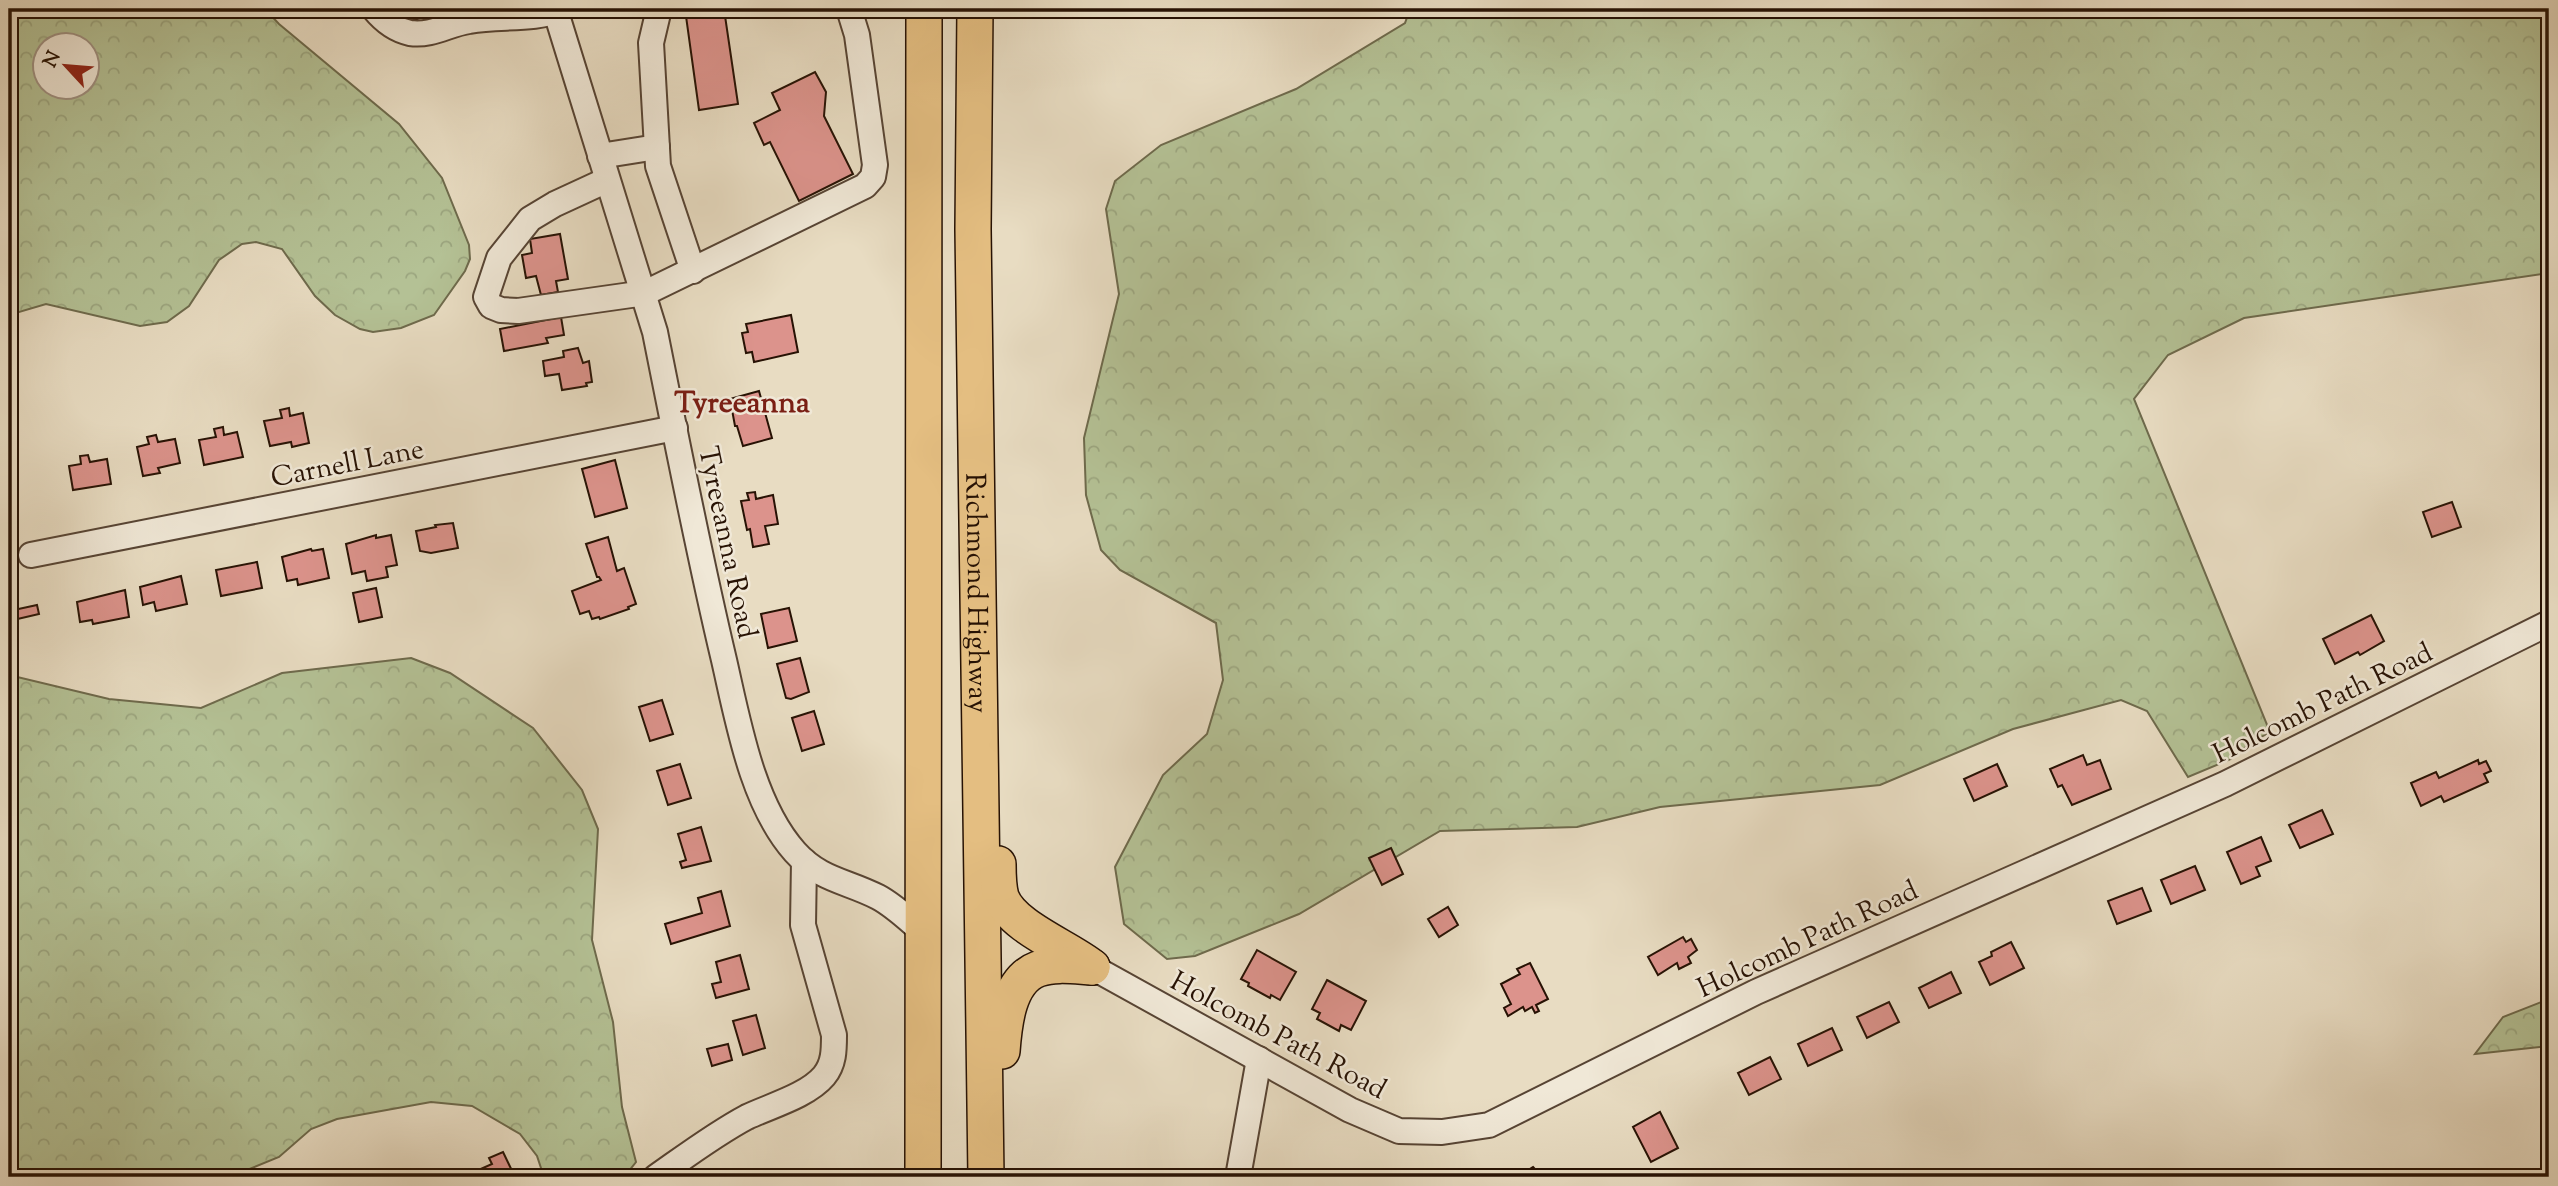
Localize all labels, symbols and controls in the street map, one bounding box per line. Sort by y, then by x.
north arrow [32,32,102,102]
text: N [38,47,68,72]
district label: Tyreeanna [674,383,810,426]
street label: Carnell Lane [268,431,428,499]
street label: Tyreeanna Road [686,443,766,643]
street label: Richmond Highway [953,473,997,714]
street label: Holcomb Path Road [2207,634,2440,775]
street label: Holcomb Path Road [1691,872,1926,1010]
street label: Holcomb Path Road [1162,963,1393,1111]

